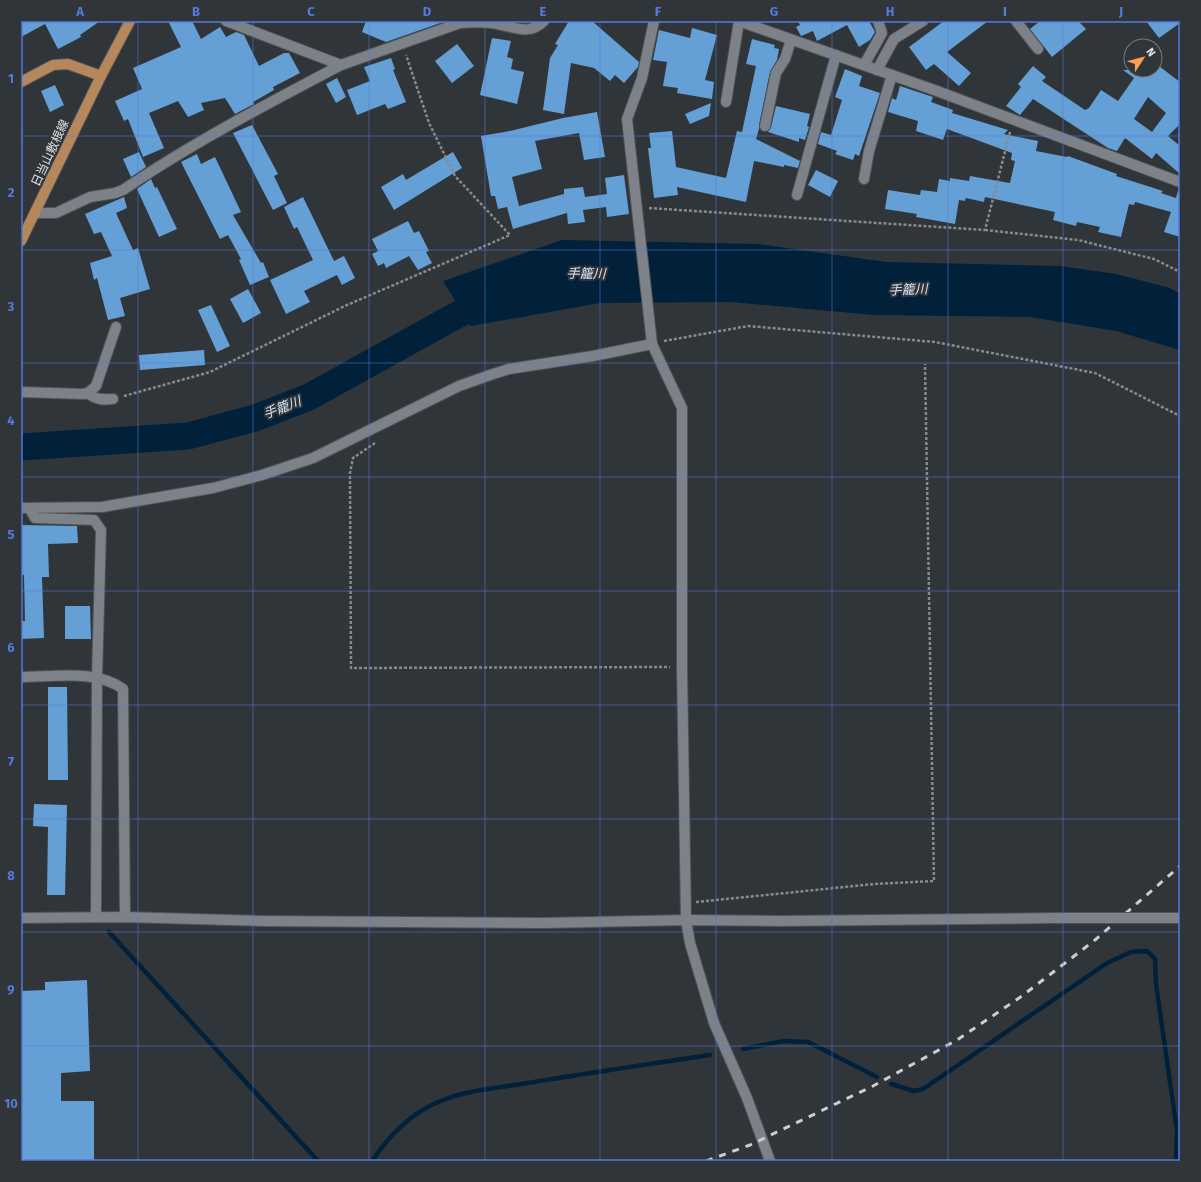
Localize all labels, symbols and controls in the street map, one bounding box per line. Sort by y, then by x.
text: A [75,4,84,19]
text: B [192,4,200,19]
text: C [307,4,315,19]
text: D [423,4,432,19]
text: E [540,4,547,19]
text: F [655,4,662,19]
text: G [770,4,778,19]
text: H [886,4,894,19]
text: I [1003,4,1007,19]
text: J [1118,4,1123,19]
north arrow [1123,38,1163,78]
text: N [1143,46,1158,59]
text: 1 [8,71,14,86]
street label: 日当山敷根線 [28,117,72,189]
text: 2 [8,185,15,200]
water label: 手籠川 [566,266,608,281]
water label: 手籠川 [888,281,930,298]
text: 3 [7,299,15,314]
water label: 手籠川 [261,393,305,421]
text: 4 [7,413,15,428]
text: 5 [8,527,15,542]
text: 6 [7,640,15,655]
text: 7 [8,754,14,769]
text: 8 [7,868,15,883]
text: 9 [7,982,15,997]
text: 10 [4,1096,18,1111]

